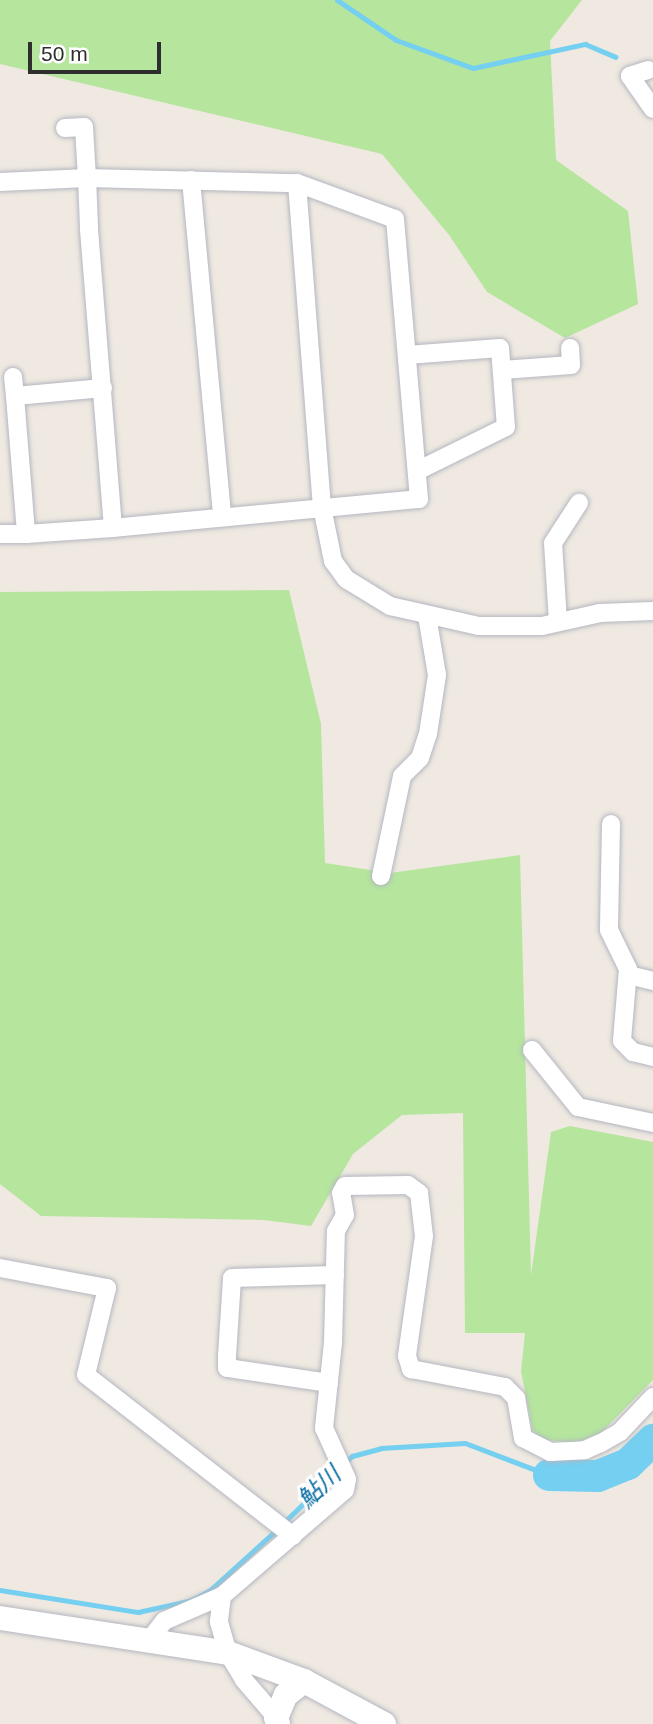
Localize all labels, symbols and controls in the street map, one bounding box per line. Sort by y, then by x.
scale bar [32,28,164,72]
text: 50 m [41,42,88,65]
water label: 鮎川 [292,1460,346,1514]

